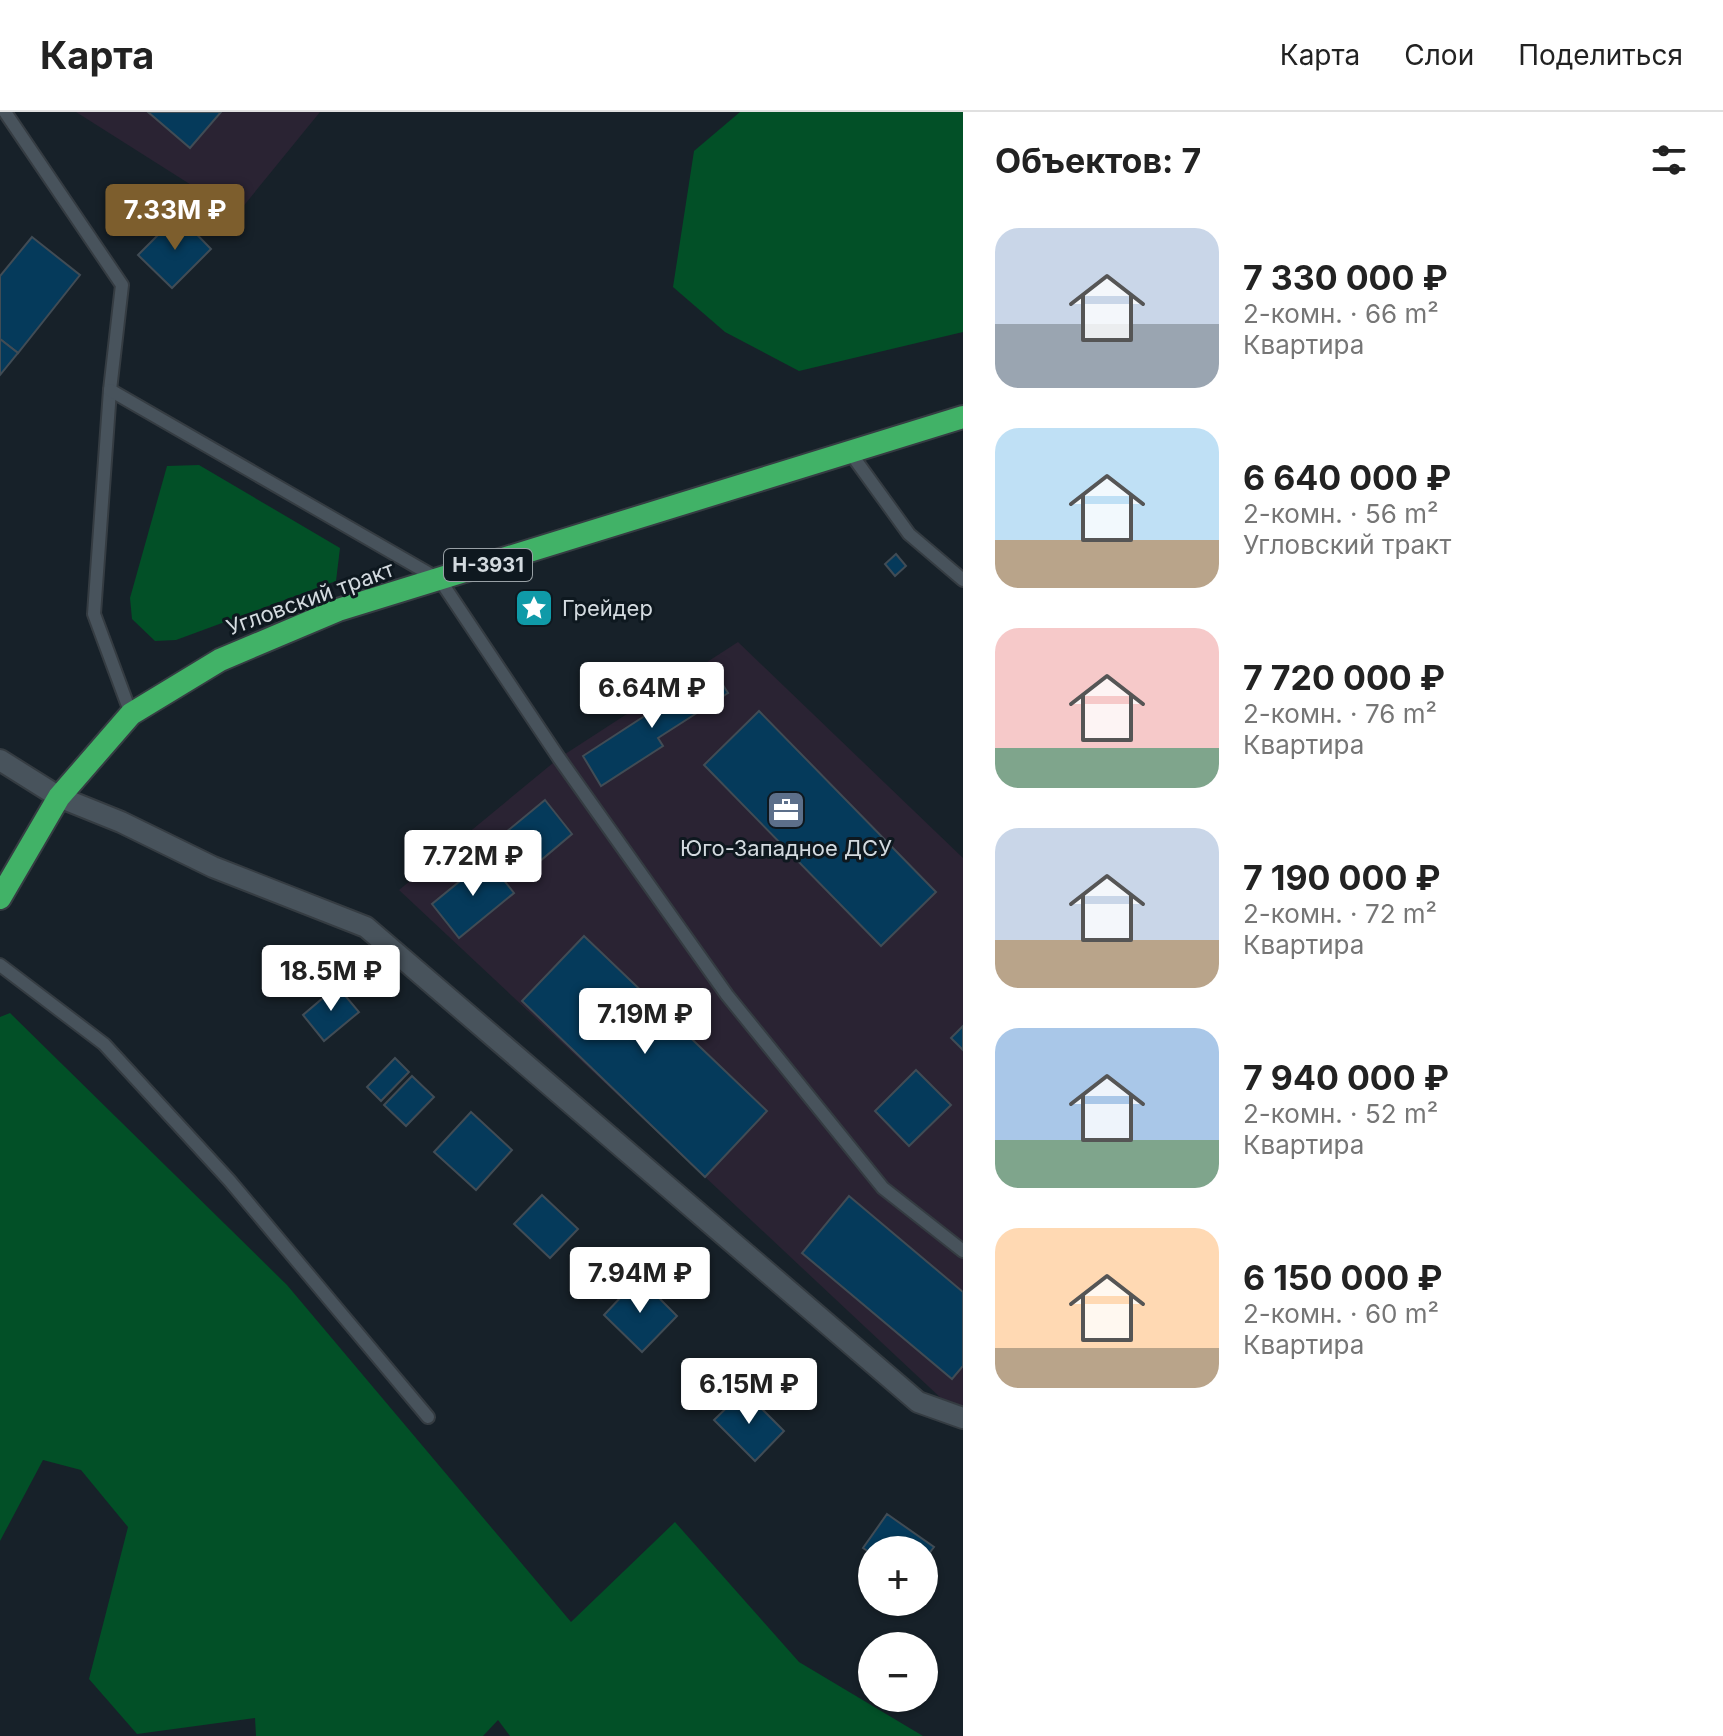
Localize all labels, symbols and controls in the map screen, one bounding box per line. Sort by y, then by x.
text: Карта [40,32,154,78]
text: Карта [1280,38,1360,72]
text: Слои [1404,38,1474,72]
text: Поделиться [1518,38,1683,72]
icon: filters [1647,138,1691,182]
text: Объектов: 7 [995,140,1201,181]
pin: 7.33M ₽ [101,184,249,252]
text: 7.33M ₽ [123,194,227,225]
text: 7 330 000 ₽ [1243,257,1448,298]
icon: home [1059,260,1155,356]
text: 2-комн. · 66 m² [1243,298,1439,329]
text: Квартира [1243,329,1364,360]
text: 6 640 000 ₽ [1243,457,1451,498]
icon: home [1059,460,1155,556]
text: 2-комн. · 56 m² [1243,498,1438,529]
text: Угловский тракт [1243,529,1451,560]
road number: Н-3931 [444,549,532,581]
street label: Угловский тракт [223,555,398,640]
place icon: Грейдер [513,587,555,629]
place label: Грейдер [562,595,653,621]
text: 7 720 000 ₽ [1243,657,1445,698]
icon: home [1059,660,1155,756]
pin: 6.64M ₽ [578,662,726,730]
text: 6.64M ₽ [598,672,706,703]
text: 2-комн. · 76 m² [1243,698,1437,729]
text: Квартира [1243,729,1364,760]
office icon: Юго-Западное ДСУ [765,789,807,831]
pin: 7.72M ₽ [399,830,547,898]
place label: Юго-Западное ДСУ [680,835,892,861]
text: 7.72M ₽ [422,840,524,871]
text: 7 190 000 ₽ [1243,857,1441,898]
icon: home [1059,860,1155,956]
text: 2-комн. · 72 m² [1243,898,1437,929]
text: Квартира [1243,929,1364,960]
pin: 18.5M ₽ [257,945,405,1013]
text: 18.5M ₽ [280,955,382,986]
pin: 7.19M ₽ [571,988,719,1056]
text: 7.19M ₽ [597,998,693,1029]
text: 7 940 000 ₽ [1243,1057,1449,1098]
icon: home [1059,1060,1155,1156]
text: 2-комн. · 52 m² [1243,1098,1438,1129]
text: Квартира [1243,1129,1364,1160]
pin: 7.94M ₽ [566,1247,714,1315]
text: 7.94M ₽ [588,1257,692,1288]
text: 6 150 000 ₽ [1243,1257,1443,1298]
icon: home [1059,1260,1155,1356]
text: 2-комн. · 60 m² [1243,1298,1439,1329]
text: Квартира [1243,1329,1364,1360]
pin: 6.15M ₽ [675,1358,823,1426]
text: 6.15M ₽ [699,1368,799,1399]
map controls [858,1536,938,1712]
button: + [858,1536,938,1616]
button: − [858,1632,938,1712]

